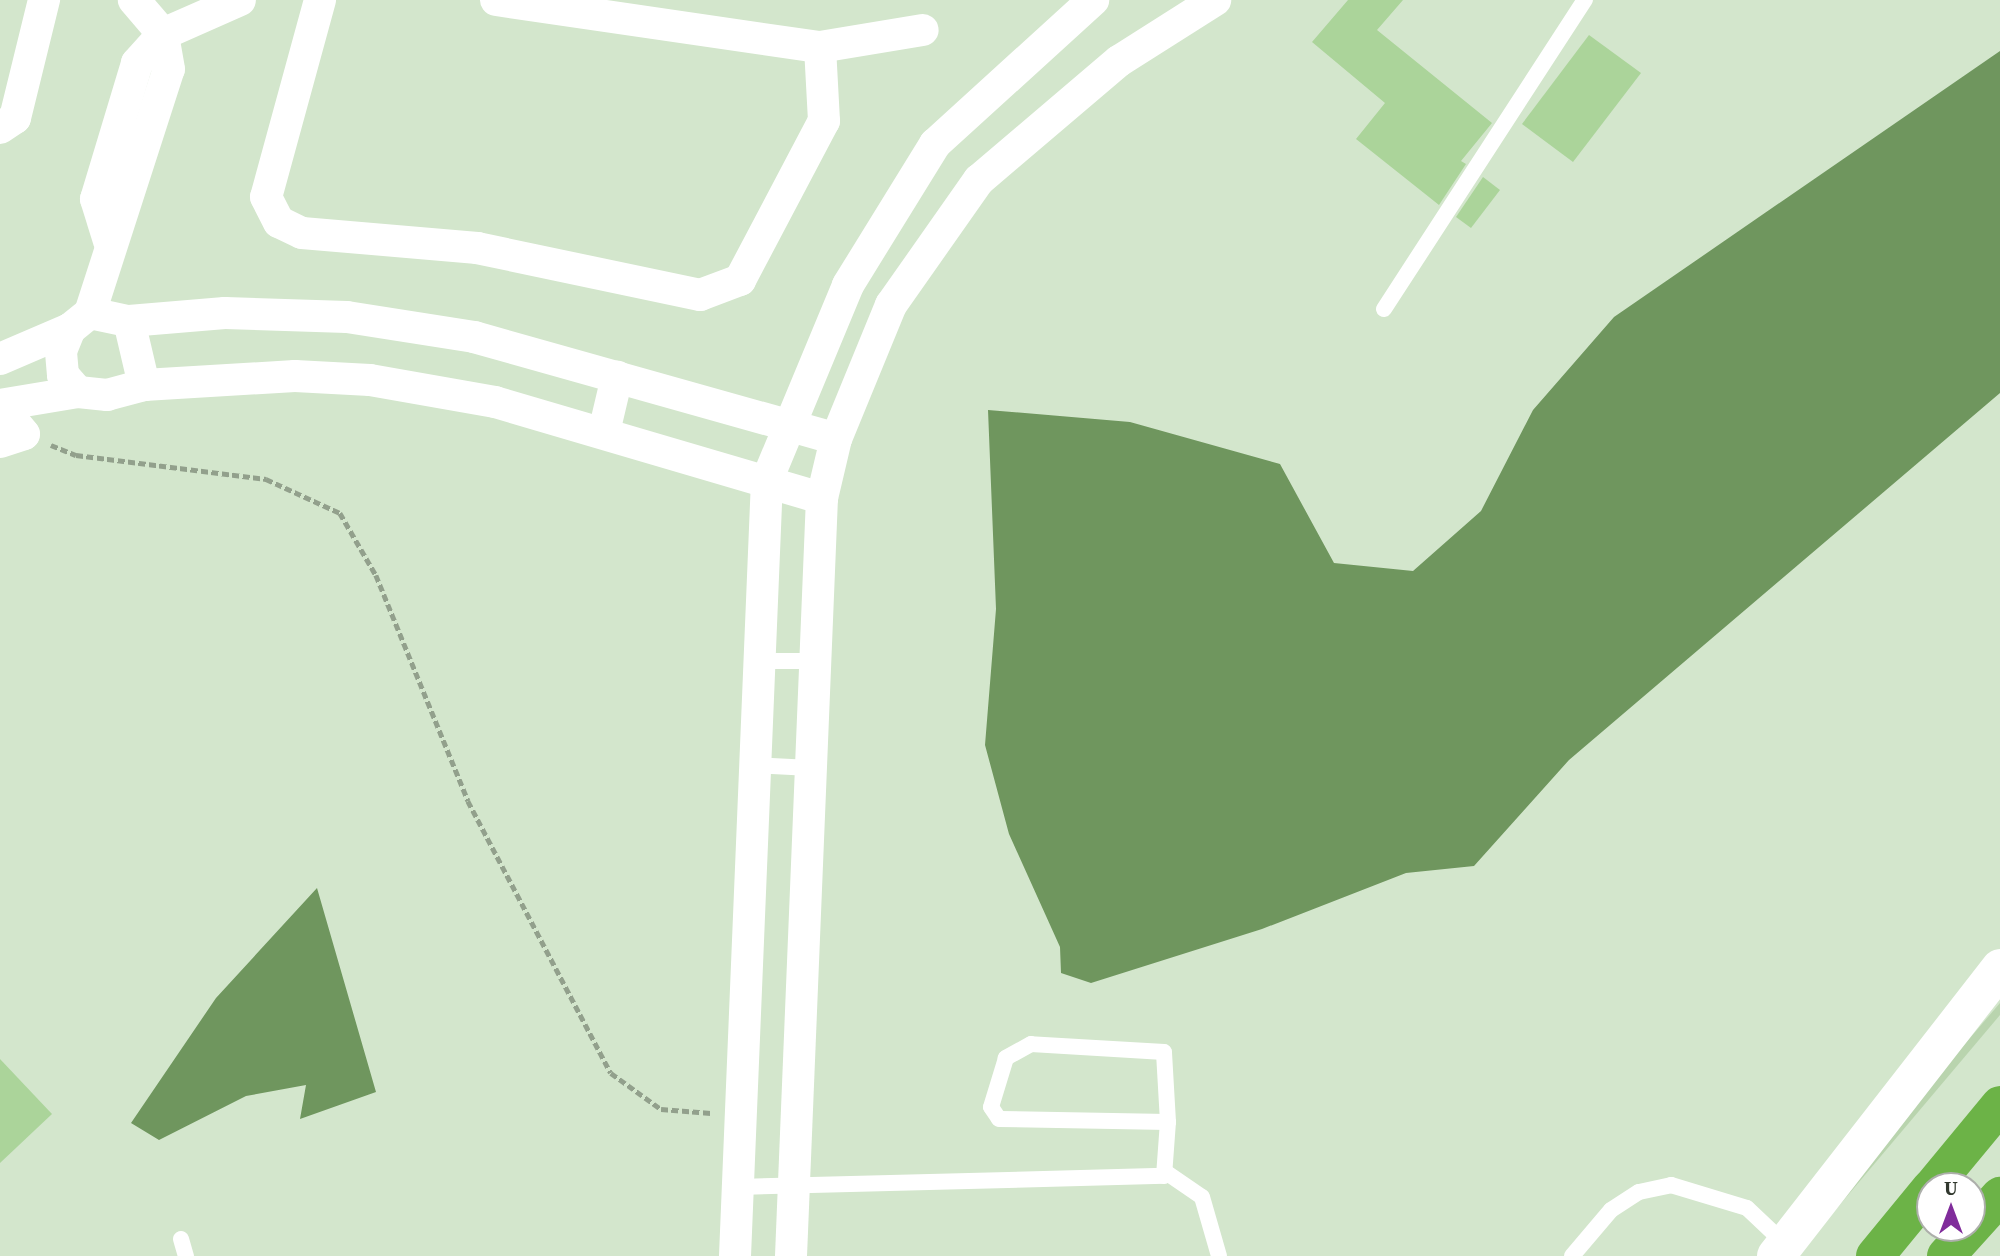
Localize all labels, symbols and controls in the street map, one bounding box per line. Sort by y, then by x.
north arrow [1916,1172,1986,1242]
text: U [1944,1175,1958,1201]

